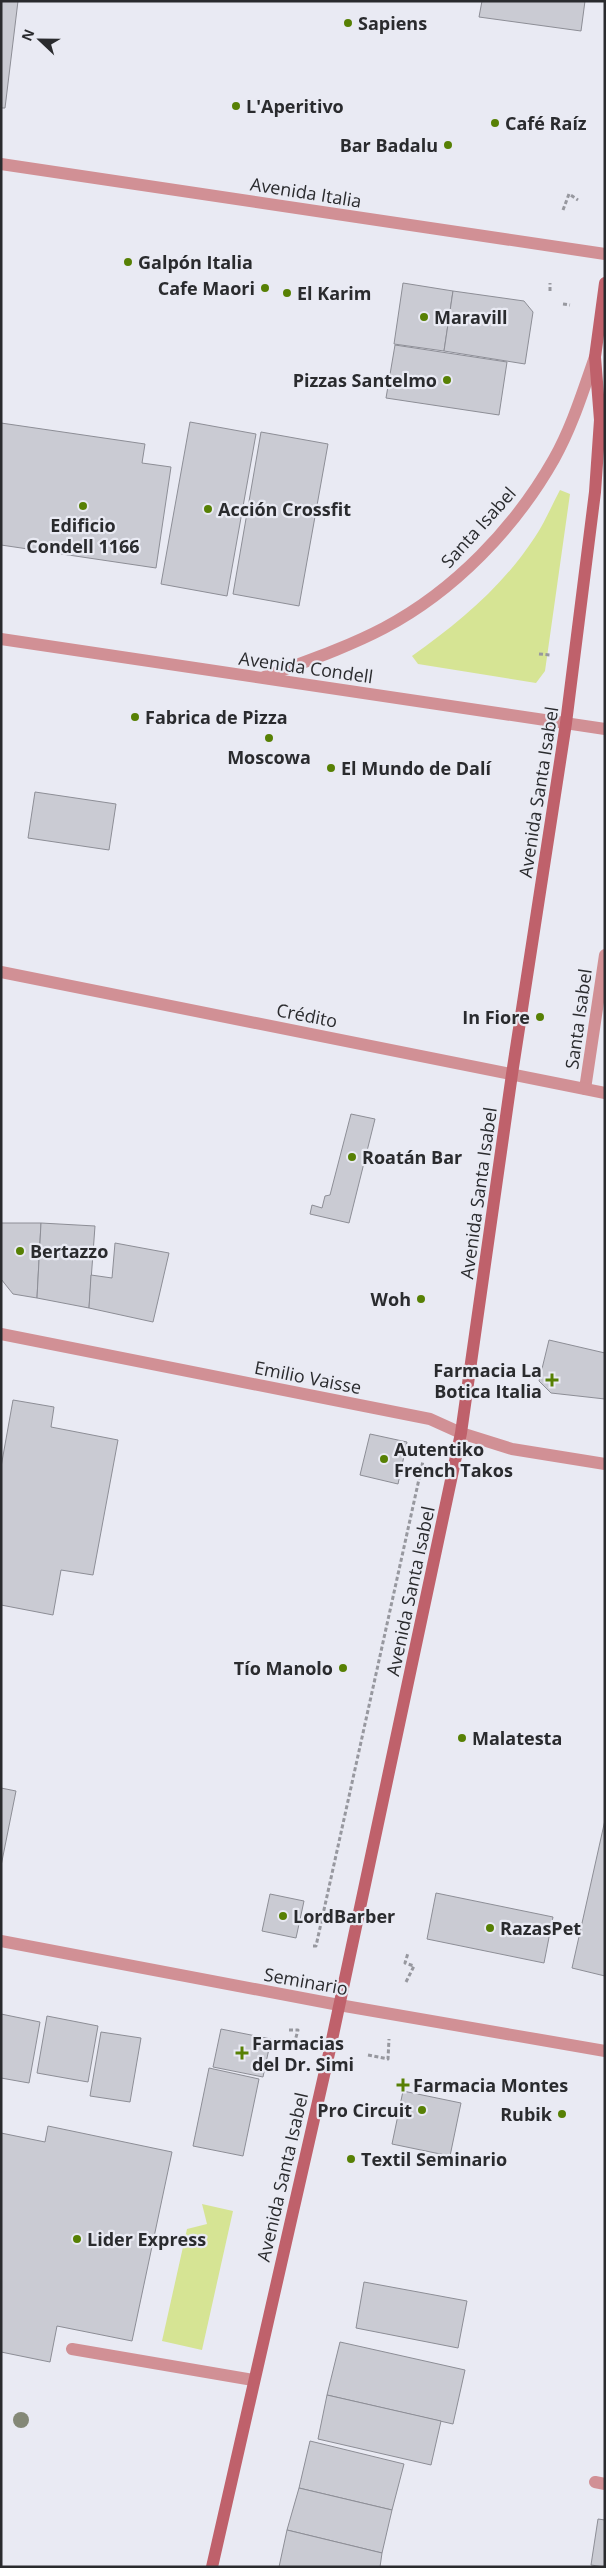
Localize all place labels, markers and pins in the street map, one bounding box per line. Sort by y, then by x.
place label: Sapiens [358,11,427,35]
marker: Sapiens [342,17,354,29]
place label: L'Aperitivo [246,94,344,118]
marker: L'Aperitivo [230,100,242,112]
place label: Café Raíz [505,111,587,135]
marker: Café Raíz [489,117,501,129]
place label: Bar Badalu [340,133,438,157]
marker: Bar Badalu [442,139,454,151]
place label: Galpón Italia [138,250,253,274]
marker: Galpón Italia [122,256,134,268]
place label: Cafe Maori [158,276,255,300]
place label: El Karim [297,281,371,305]
marker: Cafe Maori [259,282,271,294]
marker: El Karim [281,287,293,299]
place label: Maravill [434,305,508,329]
marker: Maravill [418,311,430,323]
place label: Pizzas Santelmo [293,368,437,392]
marker: Pizzas Santelmo [441,374,453,386]
place label: Acción Crossfit [218,497,351,521]
marker: Edificio Condell 1166 [77,500,89,512]
marker: Acción Crossfit [202,503,214,515]
place label: Edificio Condell 1166 [26,513,140,558]
place label: Fabrica de Pizza [145,705,288,729]
marker: Fabrica de Pizza [129,711,141,723]
marker: Moscowa [263,732,275,744]
place label: Moscowa [227,745,311,769]
place label: El Mundo de Dalí [341,756,492,780]
marker: El Mundo de Dalí [325,762,337,774]
place label: In Fiore [462,1005,530,1029]
marker: In Fiore [534,1011,546,1023]
place label: Roatán Bar [362,1145,462,1169]
marker: Roatán Bar [346,1151,358,1163]
place label: Bertazzo [30,1239,108,1263]
marker: Bertazzo [14,1245,26,1257]
place label: Woh [371,1287,411,1311]
marker: Woh [415,1293,427,1305]
place label: Farmacia La Botica Italia [433,1358,542,1403]
marker: Farmacia La Botica Italia [546,1374,558,1386]
place label: Autentiko French Takos [394,1437,513,1482]
marker: Autentiko French Takos [378,1453,390,1465]
place label: Tío Manolo [234,1656,333,1680]
marker: Tío Manolo [337,1662,349,1674]
place label: Malatesta [472,1726,562,1750]
marker: Malatesta [456,1732,468,1744]
place label: LordBarber [293,1904,395,1928]
marker: LordBarber [277,1910,289,1922]
place label: RazasPet [500,1916,581,1940]
marker: RazasPet [484,1922,496,1934]
place label: Farmacias del Dr. Simi [252,2031,354,2076]
marker: Farmacias del Dr. Simi [236,2047,248,2059]
place label: Farmacia Montes [413,2073,568,2097]
marker: Farmacia Montes [397,2079,409,2091]
place label: Pro Circuit [317,2098,412,2122]
place label: Rubik [500,2102,553,2126]
marker: Pro Circuit [416,2104,428,2116]
marker: Rubik [556,2108,568,2120]
place label: Textil Seminario [361,2147,507,2171]
marker: Textil Seminario [345,2153,357,2165]
place label: Lider Express [87,2227,206,2251]
marker: Lider Express [71,2233,83,2245]

